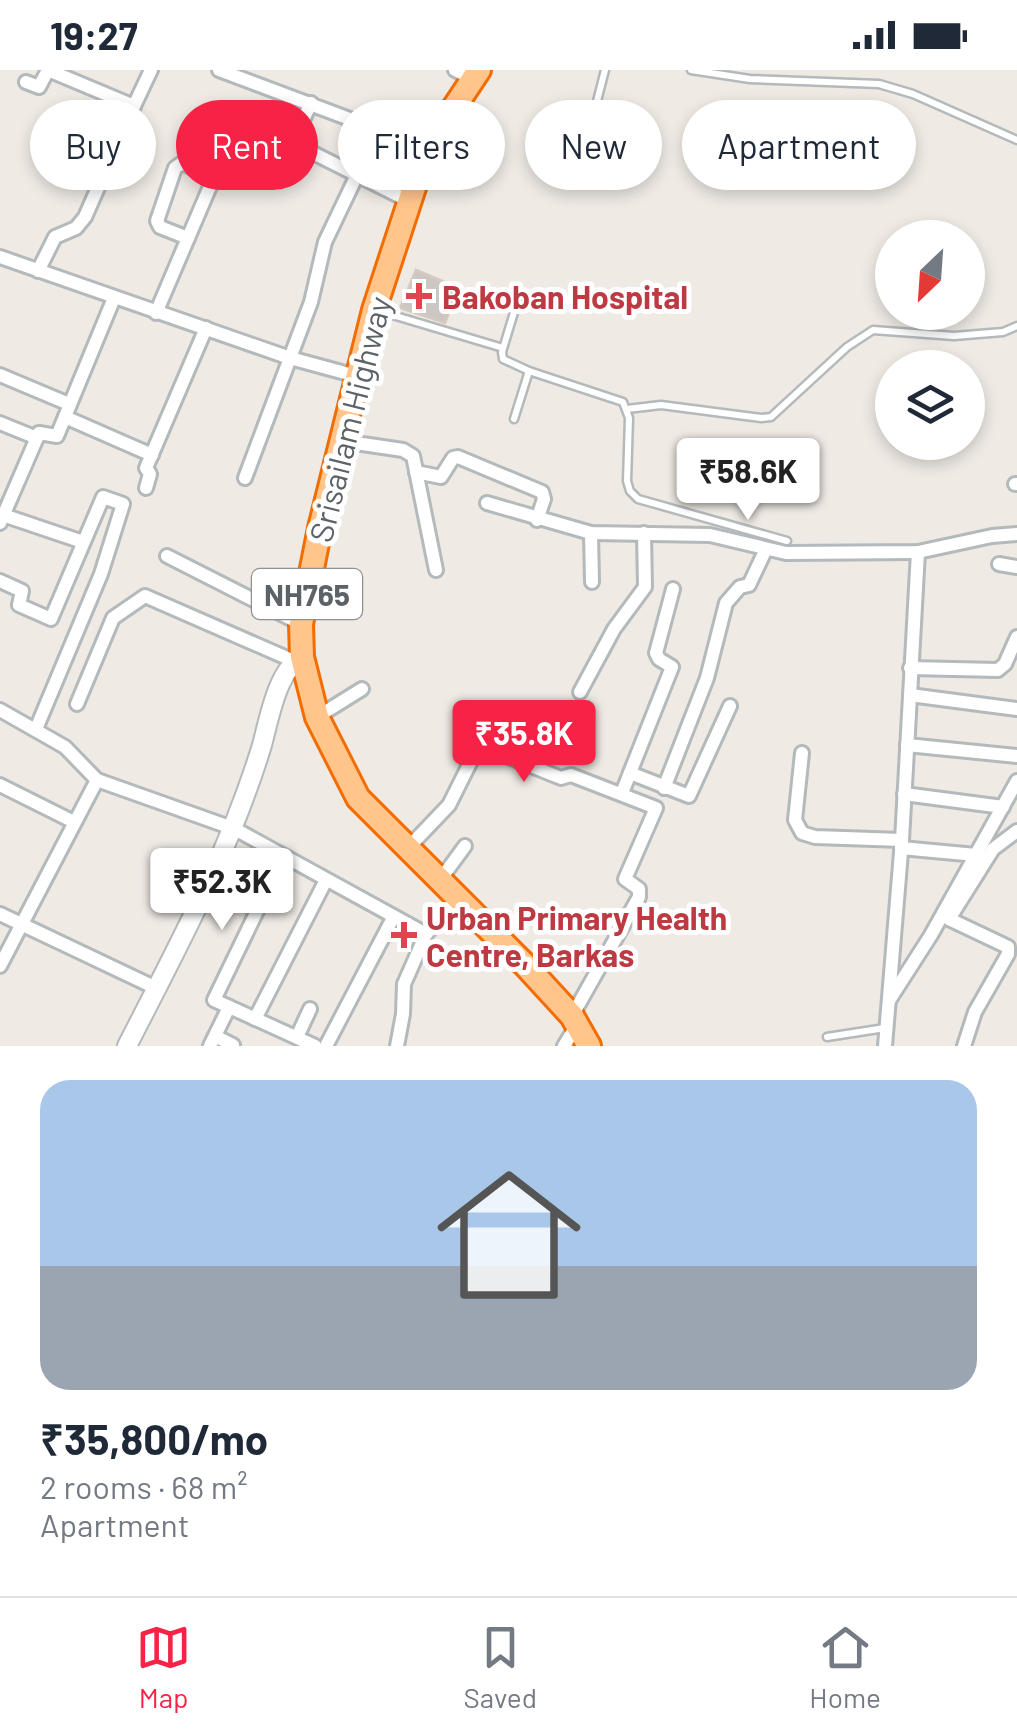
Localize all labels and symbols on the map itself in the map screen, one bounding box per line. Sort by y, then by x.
north arrow [875,220,985,330]
place label: Bakoban Hospital [442,277,688,315]
marker: Bakoban Hospital [406,283,432,309]
street label: Srisailam Highway [300,292,398,546]
pin: ₹58.6K [667,438,829,523]
road number: NH765 [252,569,362,619]
pin: ₹35.8K [443,700,605,785]
pin: ₹52.3K [141,848,303,933]
place label: Urban Primary Health Centre, Barkas [426,898,727,973]
marker: Urban Primary Health Centre, Barkas [391,922,417,948]

